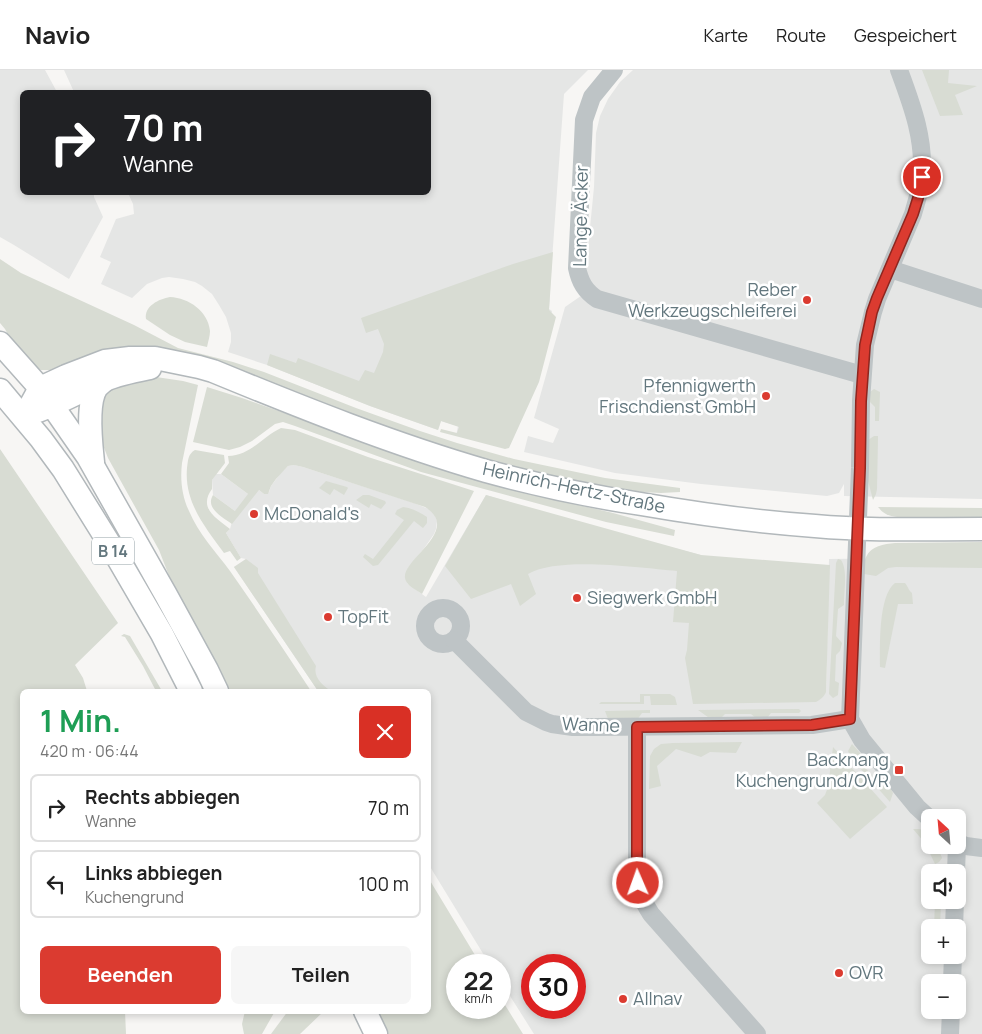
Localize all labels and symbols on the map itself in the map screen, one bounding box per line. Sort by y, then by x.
pin [901,156,943,198]
street label: Lange Äcker [567,164,593,267]
place label: Reber Werkzeugschleiferei [628,277,798,322]
marker: Reber Werkzeugschleiferei [801,294,813,306]
place label: Pfennigwerth Frischdienst GmbH [599,373,756,418]
marker: Pfennigwerth Frischdienst GmbH [760,390,772,402]
street label: Heinrich-Hertz-Straße [481,456,668,518]
place label: McDonald's [264,501,359,525]
marker: McDonald's [248,508,260,520]
road number: B 14 [92,538,134,564]
place label: Siegwerk GmbH [587,585,717,609]
marker: Siegwerk GmbH [571,592,583,604]
place label: TopFit [338,604,389,628]
marker: TopFit [322,611,334,623]
street label: Wanne [562,711,620,737]
place label: Backnang Kuchengrund/OVR [736,747,889,792]
marker: Backnang Kuchengrund/OVR [893,764,905,776]
north arrow [921,809,966,854]
position arrow [611,856,663,908]
speed limit sign: 30 [521,954,586,1019]
place label: OVR [849,960,884,984]
marker: OVR [833,967,845,979]
place label: Allnav [633,986,682,1010]
marker: Allnav [617,993,629,1005]

